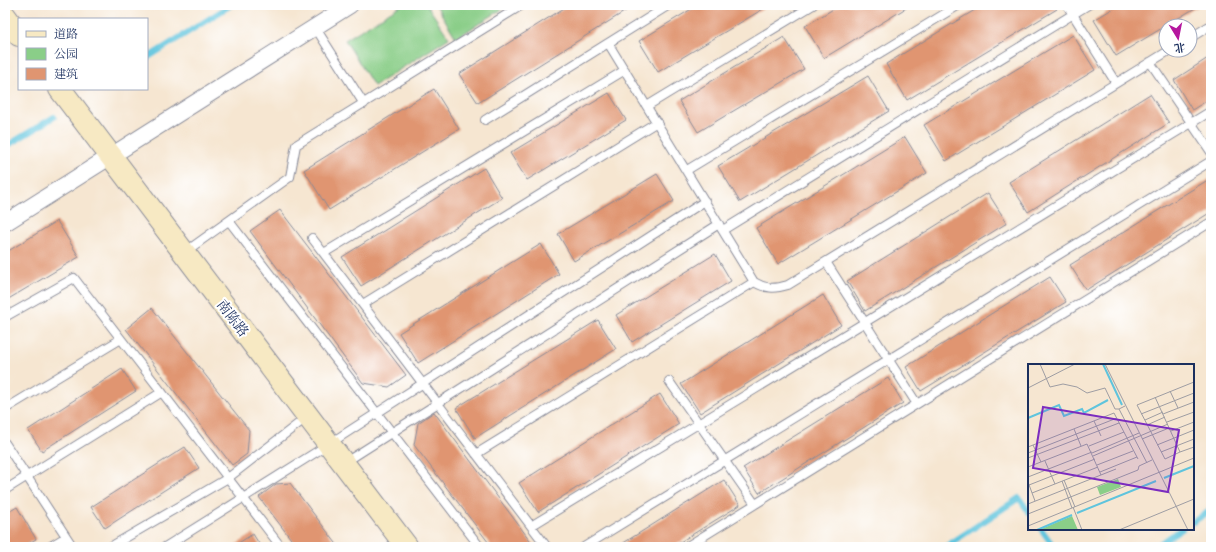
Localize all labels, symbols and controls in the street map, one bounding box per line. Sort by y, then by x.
legend [18,18,148,90]
north arrow [1158,18,1198,58]
text: 道路 [54,25,78,42]
text: 北 [1173,39,1187,57]
text: 公园 [54,45,78,62]
text: 建筑 [54,65,78,82]
street label: 南陈路 [212,295,254,341]
inset map [1028,364,1194,530]

